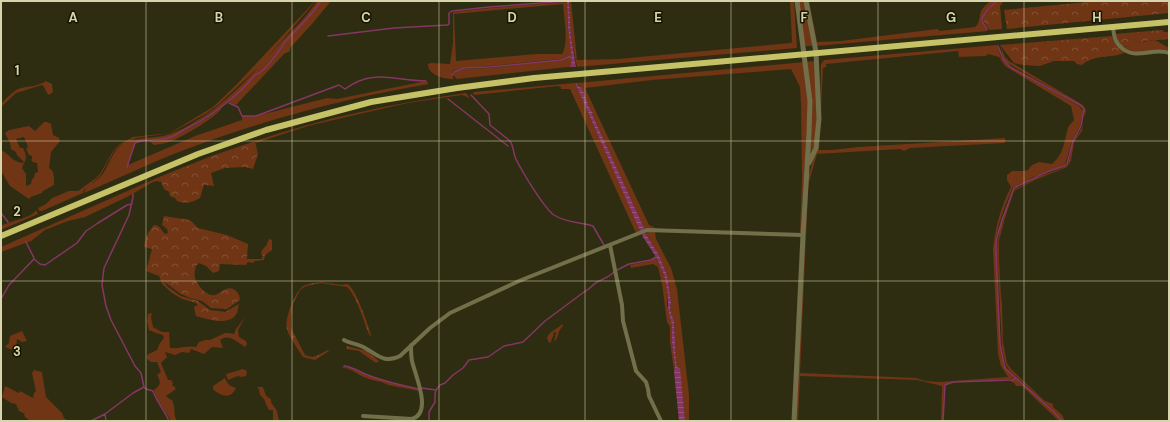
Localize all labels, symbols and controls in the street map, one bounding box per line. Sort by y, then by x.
text: A [68,9,78,26]
text: B [215,9,223,26]
text: C [361,9,371,26]
text: D [507,9,517,26]
text: E [654,9,662,26]
text: F [800,9,808,26]
text: G [946,9,956,26]
text: H [1092,9,1102,26]
text: 1 [15,62,19,79]
text: 2 [13,203,21,220]
text: 3 [13,343,21,360]

